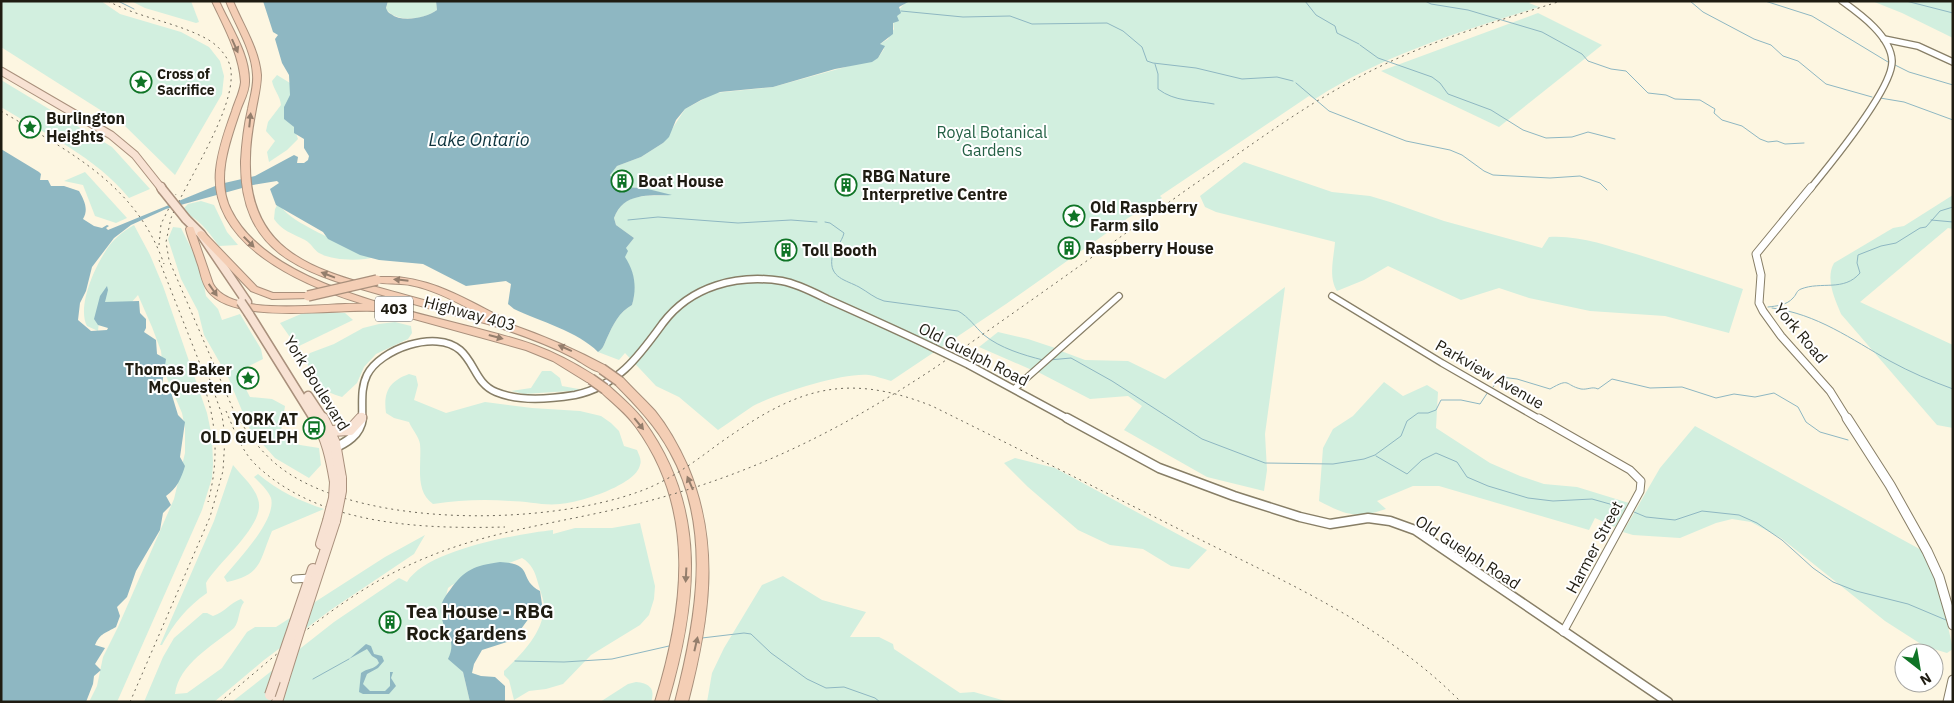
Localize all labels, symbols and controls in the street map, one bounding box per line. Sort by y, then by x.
one-way arrow [231,39,239,53]
place label: Cross of Sacrifice [157,65,215,99]
place icon: Cross of Sacrifice [129,70,153,94]
place label: Burlington Heights [46,108,125,146]
one-way arrow [246,112,254,128]
place icon: Burlington Heights [18,115,42,139]
park label: Royal Botanical Gardens [937,122,1047,160]
water label: Lake Ontario [428,128,530,151]
place label: RBG Nature Interpretive Centre [862,166,1007,204]
building icon: Boat House [610,169,634,193]
place label: Boat House [638,171,724,191]
building icon: RBG Nature Interpretive Centre [834,173,858,197]
place label: Old Raspberry Farm silo [1090,197,1198,235]
place icon: Old Raspberry Farm silo [1062,204,1086,228]
one-way arrow [243,236,255,248]
building icon: Raspberry House [1057,236,1081,260]
building icon: Toll Booth [774,238,798,262]
place label: Raspberry House [1085,238,1214,258]
place label: Toll Booth [802,240,877,260]
one-way arrow [320,271,335,279]
one-way arrow [393,276,409,284]
one-way arrow [208,284,218,297]
street label: Highway 403 [422,291,518,335]
road number: 403 [375,296,413,322]
street label: York Road [1770,299,1832,367]
street label: Old Guelph Road [916,318,1032,390]
street label: York Boulevard [280,332,354,434]
one-way arrow [489,333,504,341]
street label: Parkview Avenue [1432,335,1548,413]
one-way arrow [558,344,572,352]
place label: Thomas Baker McQuesten [125,359,233,397]
place icon: Thomas Baker McQuesten [236,366,260,390]
place label: YORK AT OLD GUELPH [200,409,298,447]
bus stop icon: YORK AT OLD GUELPH [302,416,326,440]
one-way arrow [633,417,644,430]
one-way arrow [686,476,694,490]
street label: Harmer Street [1561,497,1627,597]
street label: Old Guelph Road [1412,511,1524,593]
one-way arrow [682,568,690,584]
place label: Tea House - RBG Rock gardens [406,599,554,645]
building icon: Tea House - RBG Rock gardens [378,610,402,634]
one-way arrow [692,636,700,651]
north arrow [1894,643,1944,693]
text: N [1917,669,1935,689]

